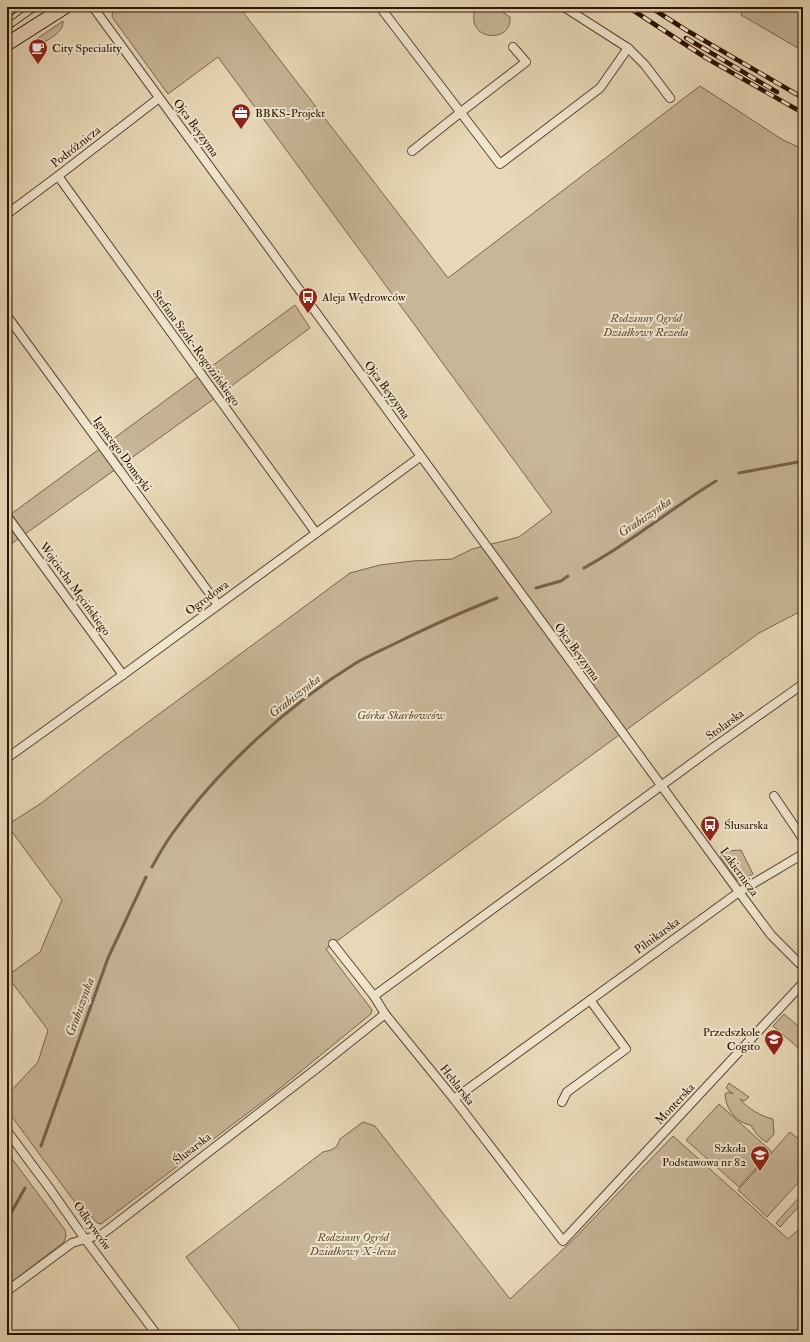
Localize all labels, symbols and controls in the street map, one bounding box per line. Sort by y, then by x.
cafe icon: City Speciality [27,37,49,65]
place label: City Speciality [52,41,122,56]
street label: Ojca Beyzyma [170,96,223,161]
office icon: BBKS-Projekt [230,102,252,130]
place label: BBKS-Projekt [255,106,325,121]
street label: Podróżnicza [48,122,105,171]
bus stop icon: Aleja Wędrowców [297,286,319,314]
street label: Stefana Szolc-Rogozińskiego [149,287,243,409]
place label: Aleja Wędrowców [321,290,406,305]
park label: Rodzinny Ogród Działkowy Rezeda [602,311,689,340]
street label: Ojca Beyzyma [361,358,414,423]
street label: Ignacego Domeyki [89,413,155,495]
water label: Grabiszynka [615,493,675,541]
street label: Wojciecha Męcińskiego [36,539,114,639]
street label: Ogrodowa [182,577,232,619]
street label: Ojca Beyzyma [551,620,604,685]
water label: Grabiszynka [266,671,324,721]
street label: Stolarska [703,706,748,744]
park label: Górka Skarbowców [357,708,446,723]
bus stop icon: Ślusarska [699,814,721,842]
place label: Ślusarska [724,818,769,833]
street label: Lakiernicza [716,845,762,900]
street label: Pilnikarska [631,914,683,957]
water label: Grabiszynka [62,976,98,1038]
place label: Przedszkole Cogito [703,1025,760,1054]
school or university icon: Przedszkole Cogito [763,1028,785,1056]
street label: Heblarska [436,1062,478,1109]
street label: Monterska [652,1079,699,1128]
street label: Ślusarska [170,1129,215,1168]
place label: Szkoła Podstawowa nr 82 [662,1141,747,1170]
school or university icon: Szkoła Podstawowa nr 82 [749,1144,771,1172]
street label: Odkrywców [70,1199,115,1254]
park label: Rodzinny Ogród Działkowy X-lecia [309,1230,397,1259]

